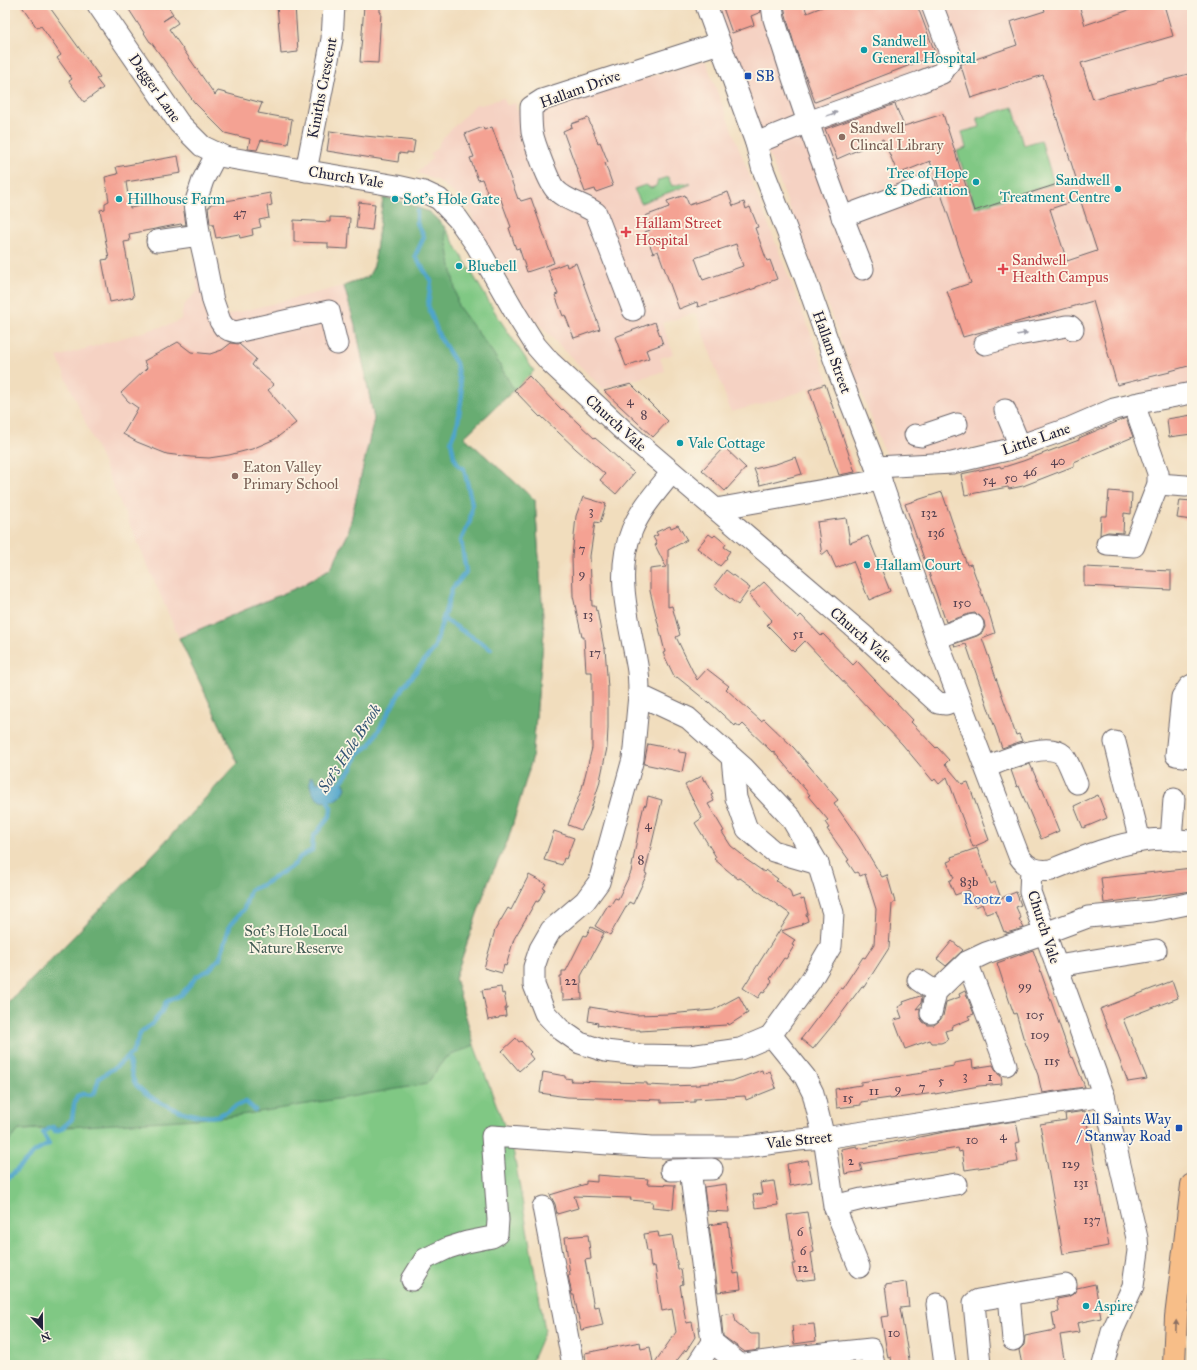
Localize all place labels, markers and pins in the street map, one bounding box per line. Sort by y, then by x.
place label: Sandwell General Hospital [872,32,977,67]
marker: Sandwell General Hospital [859,45,869,55]
place label: SB [756,67,775,85]
marker: SB [743,71,753,81]
place label: Sandwell Clincal Library [850,119,944,154]
marker: Sandwell Clincal Library [837,132,847,142]
place label: Tree of Hope & Dedication [885,164,968,199]
place label: Sandwell Treatment Centre [1000,171,1111,206]
marker: Tree of Hope & Dedication [971,177,981,187]
marker: Sandwell Treatment Centre [1113,184,1123,194]
place label: Hillhouse Farm [127,190,226,208]
place label: Sot's Hole Gate [403,190,500,208]
marker: Hillhouse Farm [114,194,124,204]
marker: Sot's Hole Gate [390,194,400,204]
place label: Hallam Street Hospital [635,214,723,249]
marker: Hallam Street Hospital [620,226,632,238]
place label: Sandwell Health Campus [1012,251,1108,286]
place label: Bluebell [467,257,518,275]
marker: Bluebell [454,261,464,271]
marker: Sandwell Health Campus [997,263,1009,275]
place label: Vale Cottage [687,434,765,452]
marker: Vale Cottage [675,438,685,448]
place label: Eaton Valley Primary School [243,458,340,493]
marker: Eaton Valley Primary School [230,471,240,481]
place label: Hallam Court [875,556,962,574]
marker: Hallam Court [862,560,872,570]
place label: Rootz [963,890,1001,908]
marker: Rootz [1004,894,1014,904]
place label: All Saints Way / Stanway Road [1076,1110,1172,1145]
marker: All Saints Way / Stanway Road [1174,1123,1184,1133]
place label: Aspire [1093,1297,1133,1315]
marker: Aspire [1081,1301,1091,1311]

